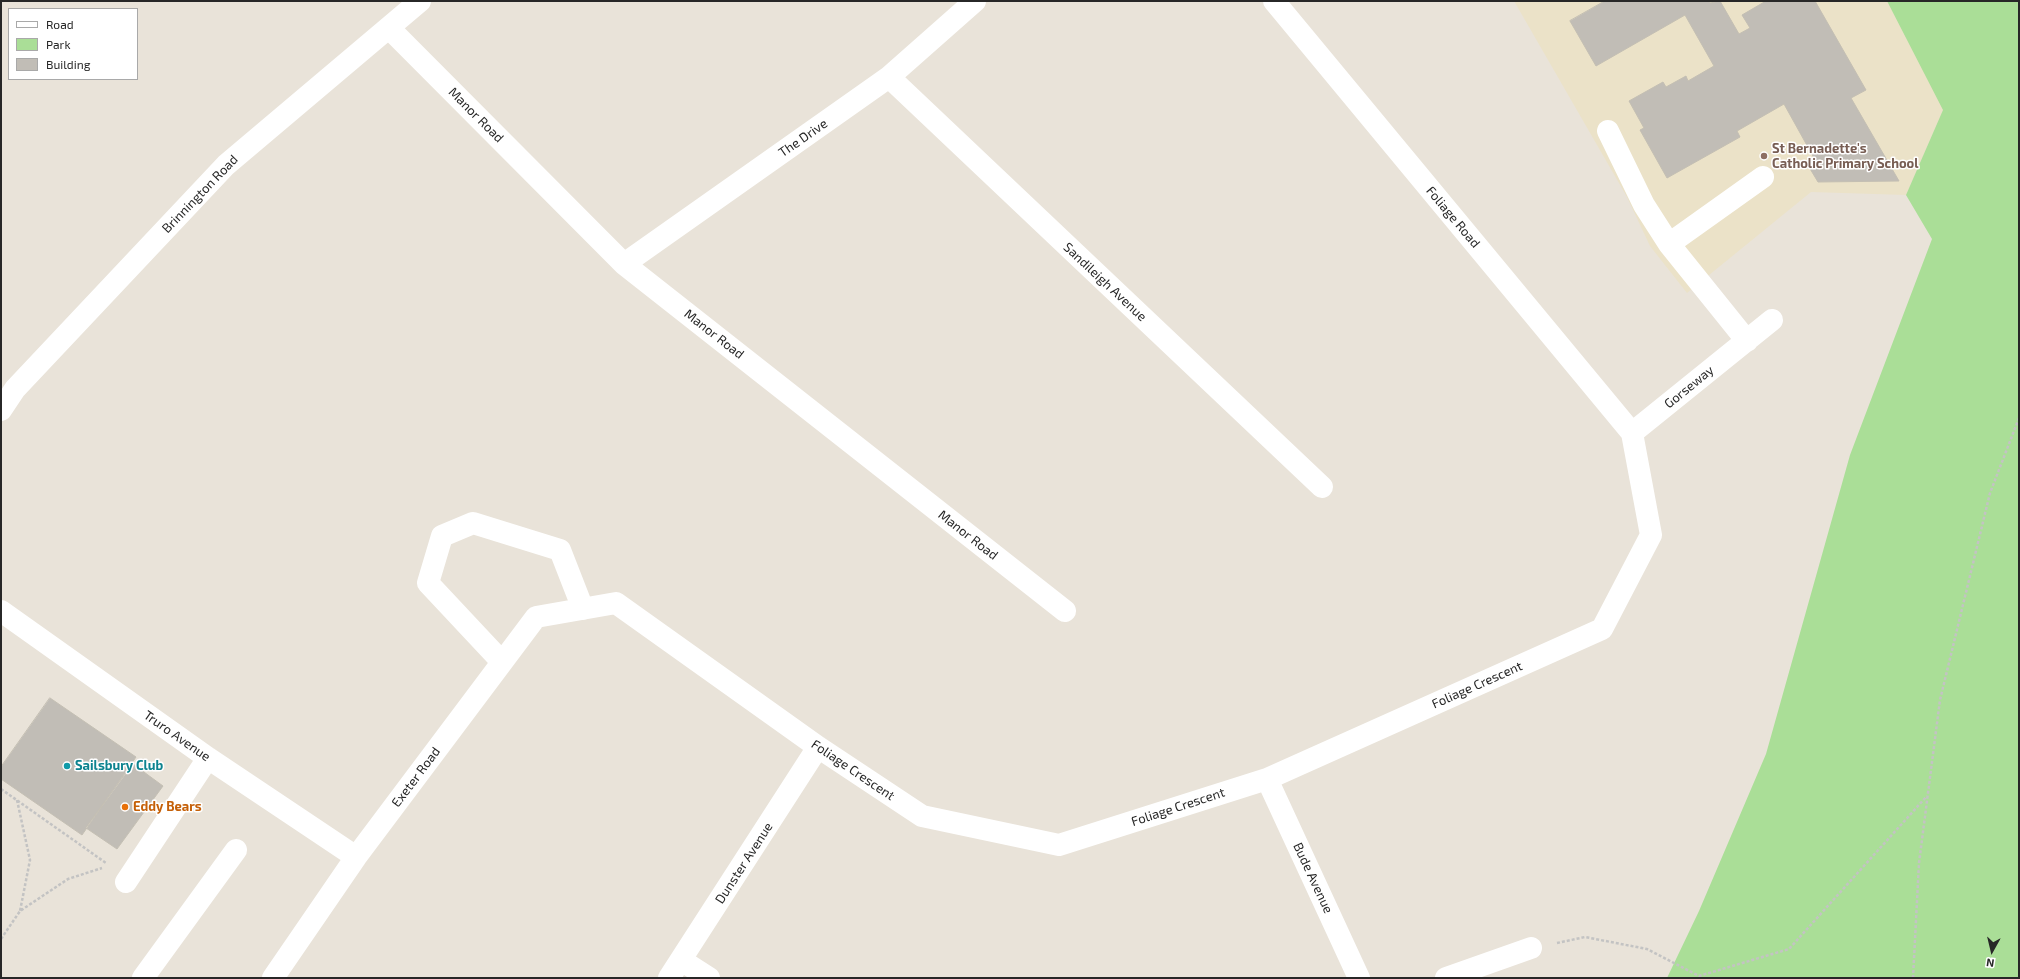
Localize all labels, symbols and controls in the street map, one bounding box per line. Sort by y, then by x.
legend [8,8,138,80]
text: Road [46,17,74,31]
text: Park [46,37,71,51]
text: Building [46,57,90,71]
street label: Manor Road [445,84,507,146]
street label: The Drive [776,116,830,160]
place label: St Bernadette's Catholic Primary School [1772,141,1919,172]
marker: St Bernadette's Catholic Primary School [1759,151,1769,161]
street label: Brinnington Road [159,152,241,236]
street label: Foliage Road [1423,183,1483,251]
street label: Sandileigh Avenue [1060,239,1150,325]
street label: Manor Road [681,306,747,362]
street label: Gorseway [1661,362,1717,412]
street label: Manor Road [935,507,1001,563]
street label: Foliage Crescent [1429,658,1525,712]
street label: Truro Avenue [141,707,213,765]
street label: Foliage Crescent [808,736,898,804]
street label: Exeter Road [388,744,444,810]
place label: Sailsbury Club [75,758,163,774]
marker: Sailsbury Club [62,761,72,771]
street label: Foliage Crescent [1129,785,1227,829]
place label: Eddy Bears [133,799,202,815]
marker: Eddy Bears [120,802,130,812]
street label: Dunster Avenue [712,819,776,907]
street label: Bude Avenue [1290,840,1336,916]
north arrow [1972,931,2012,971]
text: N [1985,956,1995,970]

